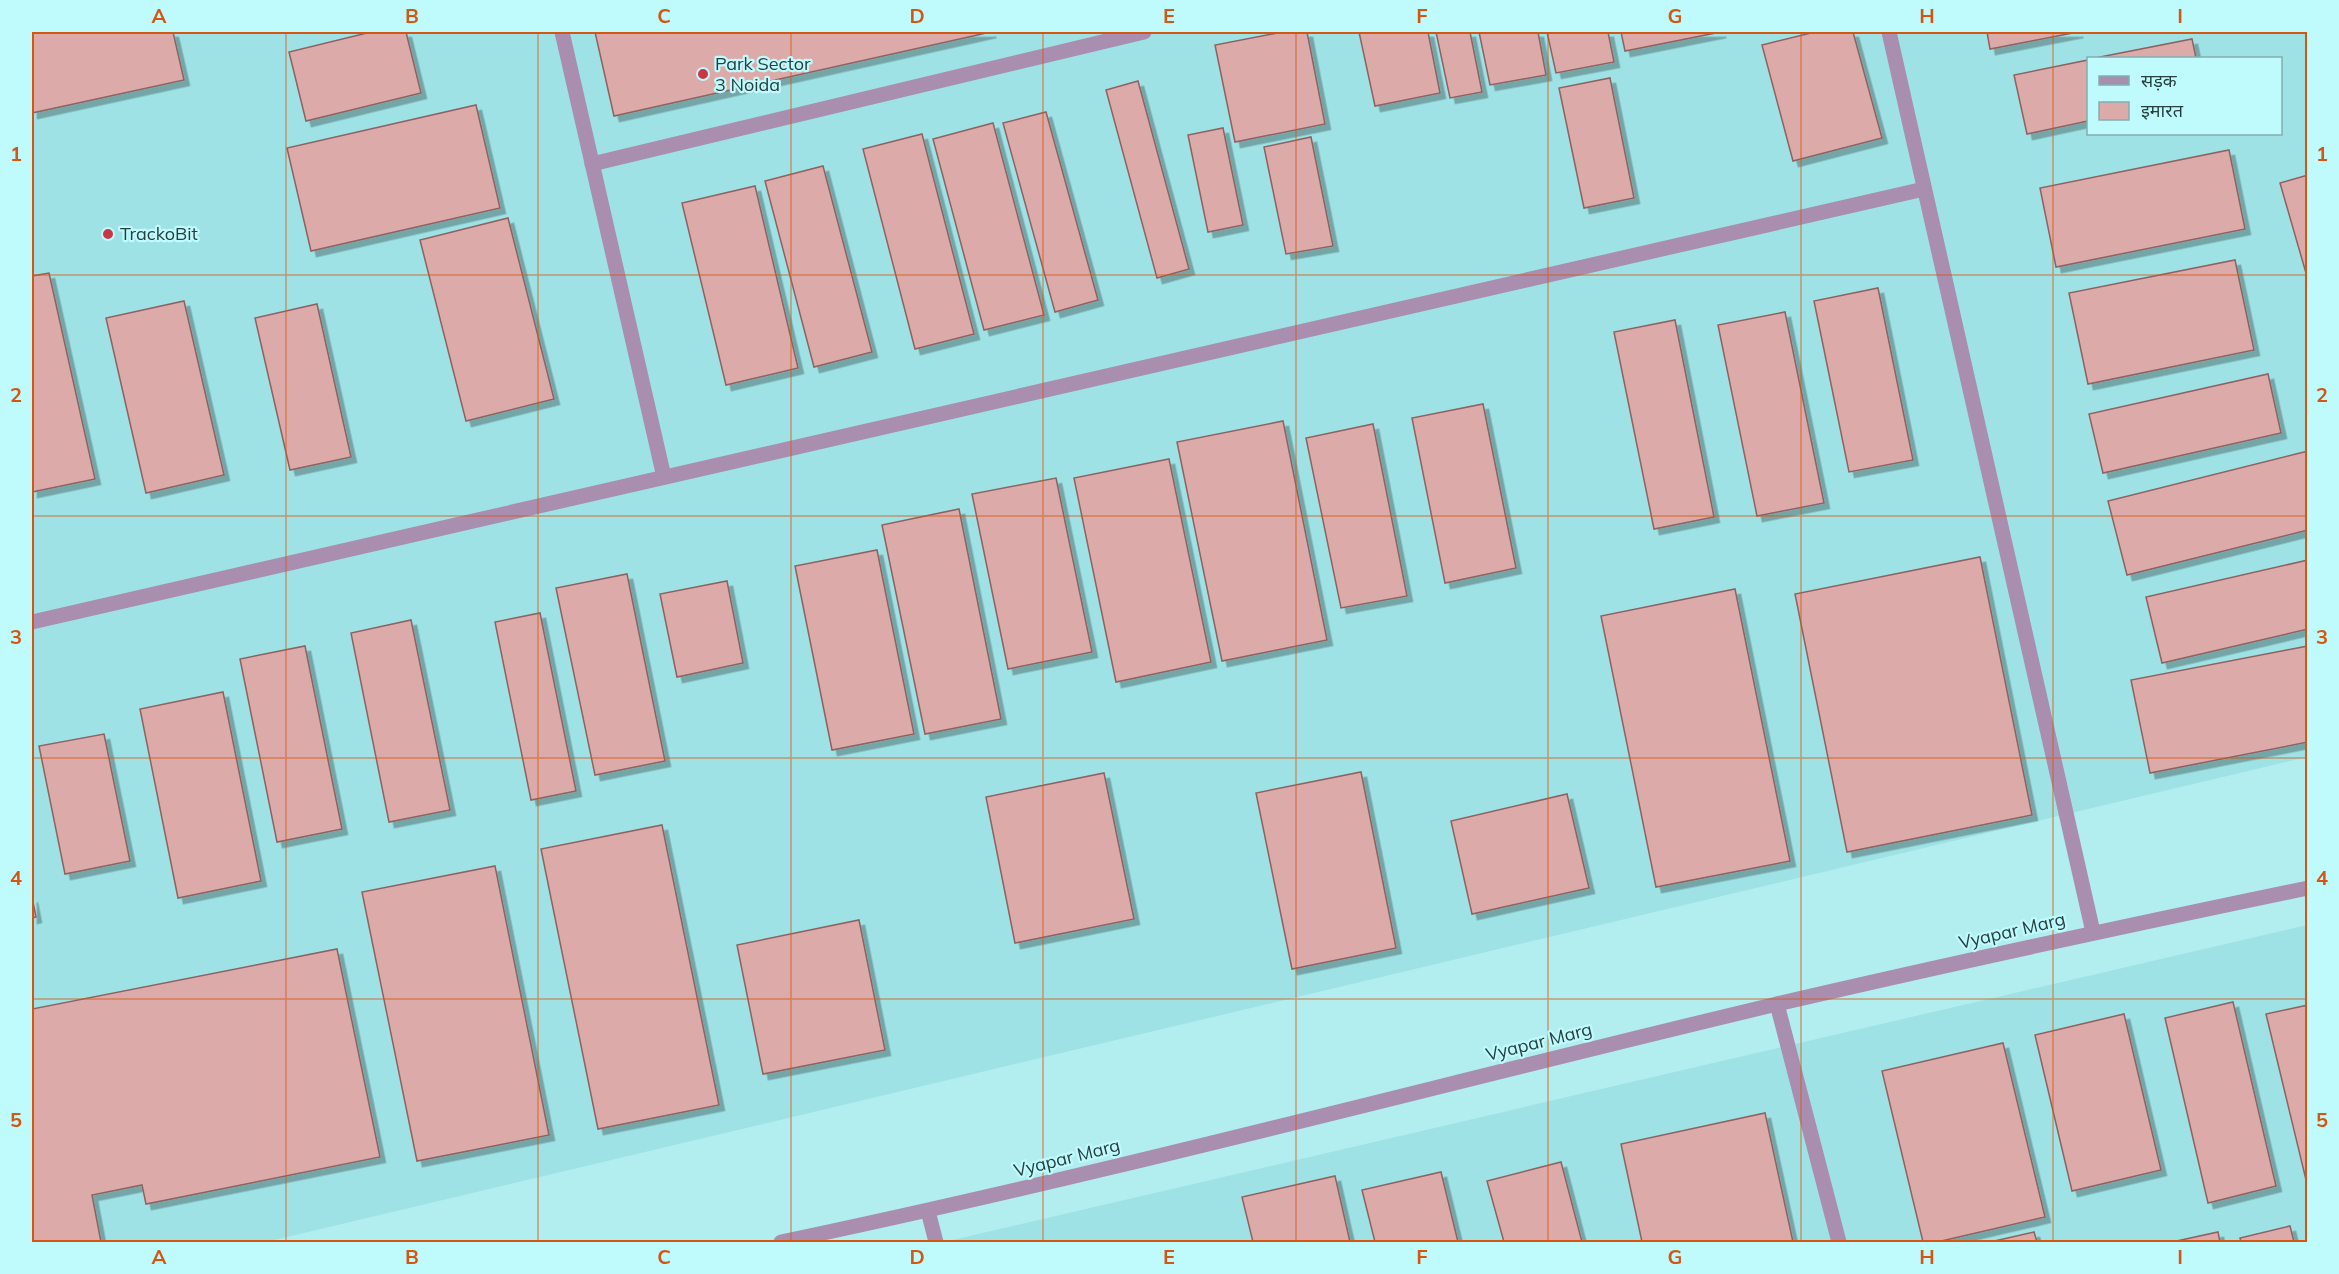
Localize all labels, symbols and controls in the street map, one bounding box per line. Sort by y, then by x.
text: A [152,3,167,28]
text: B [405,3,419,28]
text: C [657,3,671,28]
text: D [909,3,925,28]
text: E [1163,3,1175,28]
text: F [1416,3,1428,28]
text: G [1668,3,1682,28]
text: H [1919,3,1935,28]
text: I [2177,3,2183,28]
place label: Park Sector 3 Noida [715,52,811,96]
legend [2087,57,2282,135]
marker: Park Sector 3 Noida [696,67,710,81]
text: सड़क [2141,69,2178,92]
text: इमारत [2141,99,2184,122]
text: 1 [10,141,22,166]
text: 1 [2316,141,2328,166]
place label: TrackoBit [120,222,198,245]
marker: TrackoBit [101,227,115,241]
text: 2 [10,382,22,407]
text: 2 [2316,382,2328,407]
text: 3 [10,624,22,649]
text: 3 [2316,624,2328,649]
text: 4 [10,865,22,890]
text: 4 [2316,865,2328,890]
street label: Vyapar Marg [1956,907,2067,954]
street label: Vyapar Marg [1483,1017,1594,1066]
text: 5 [10,1107,22,1132]
text: 5 [2316,1107,2328,1132]
street label: Vyapar Marg [1011,1133,1122,1182]
text: A [152,1244,167,1269]
text: B [405,1244,419,1269]
text: C [657,1244,671,1269]
text: D [909,1244,925,1269]
text: E [1163,1244,1175,1269]
text: F [1416,1244,1428,1269]
text: G [1668,1244,1682,1269]
text: H [1919,1244,1935,1269]
text: I [2177,1244,2183,1269]

